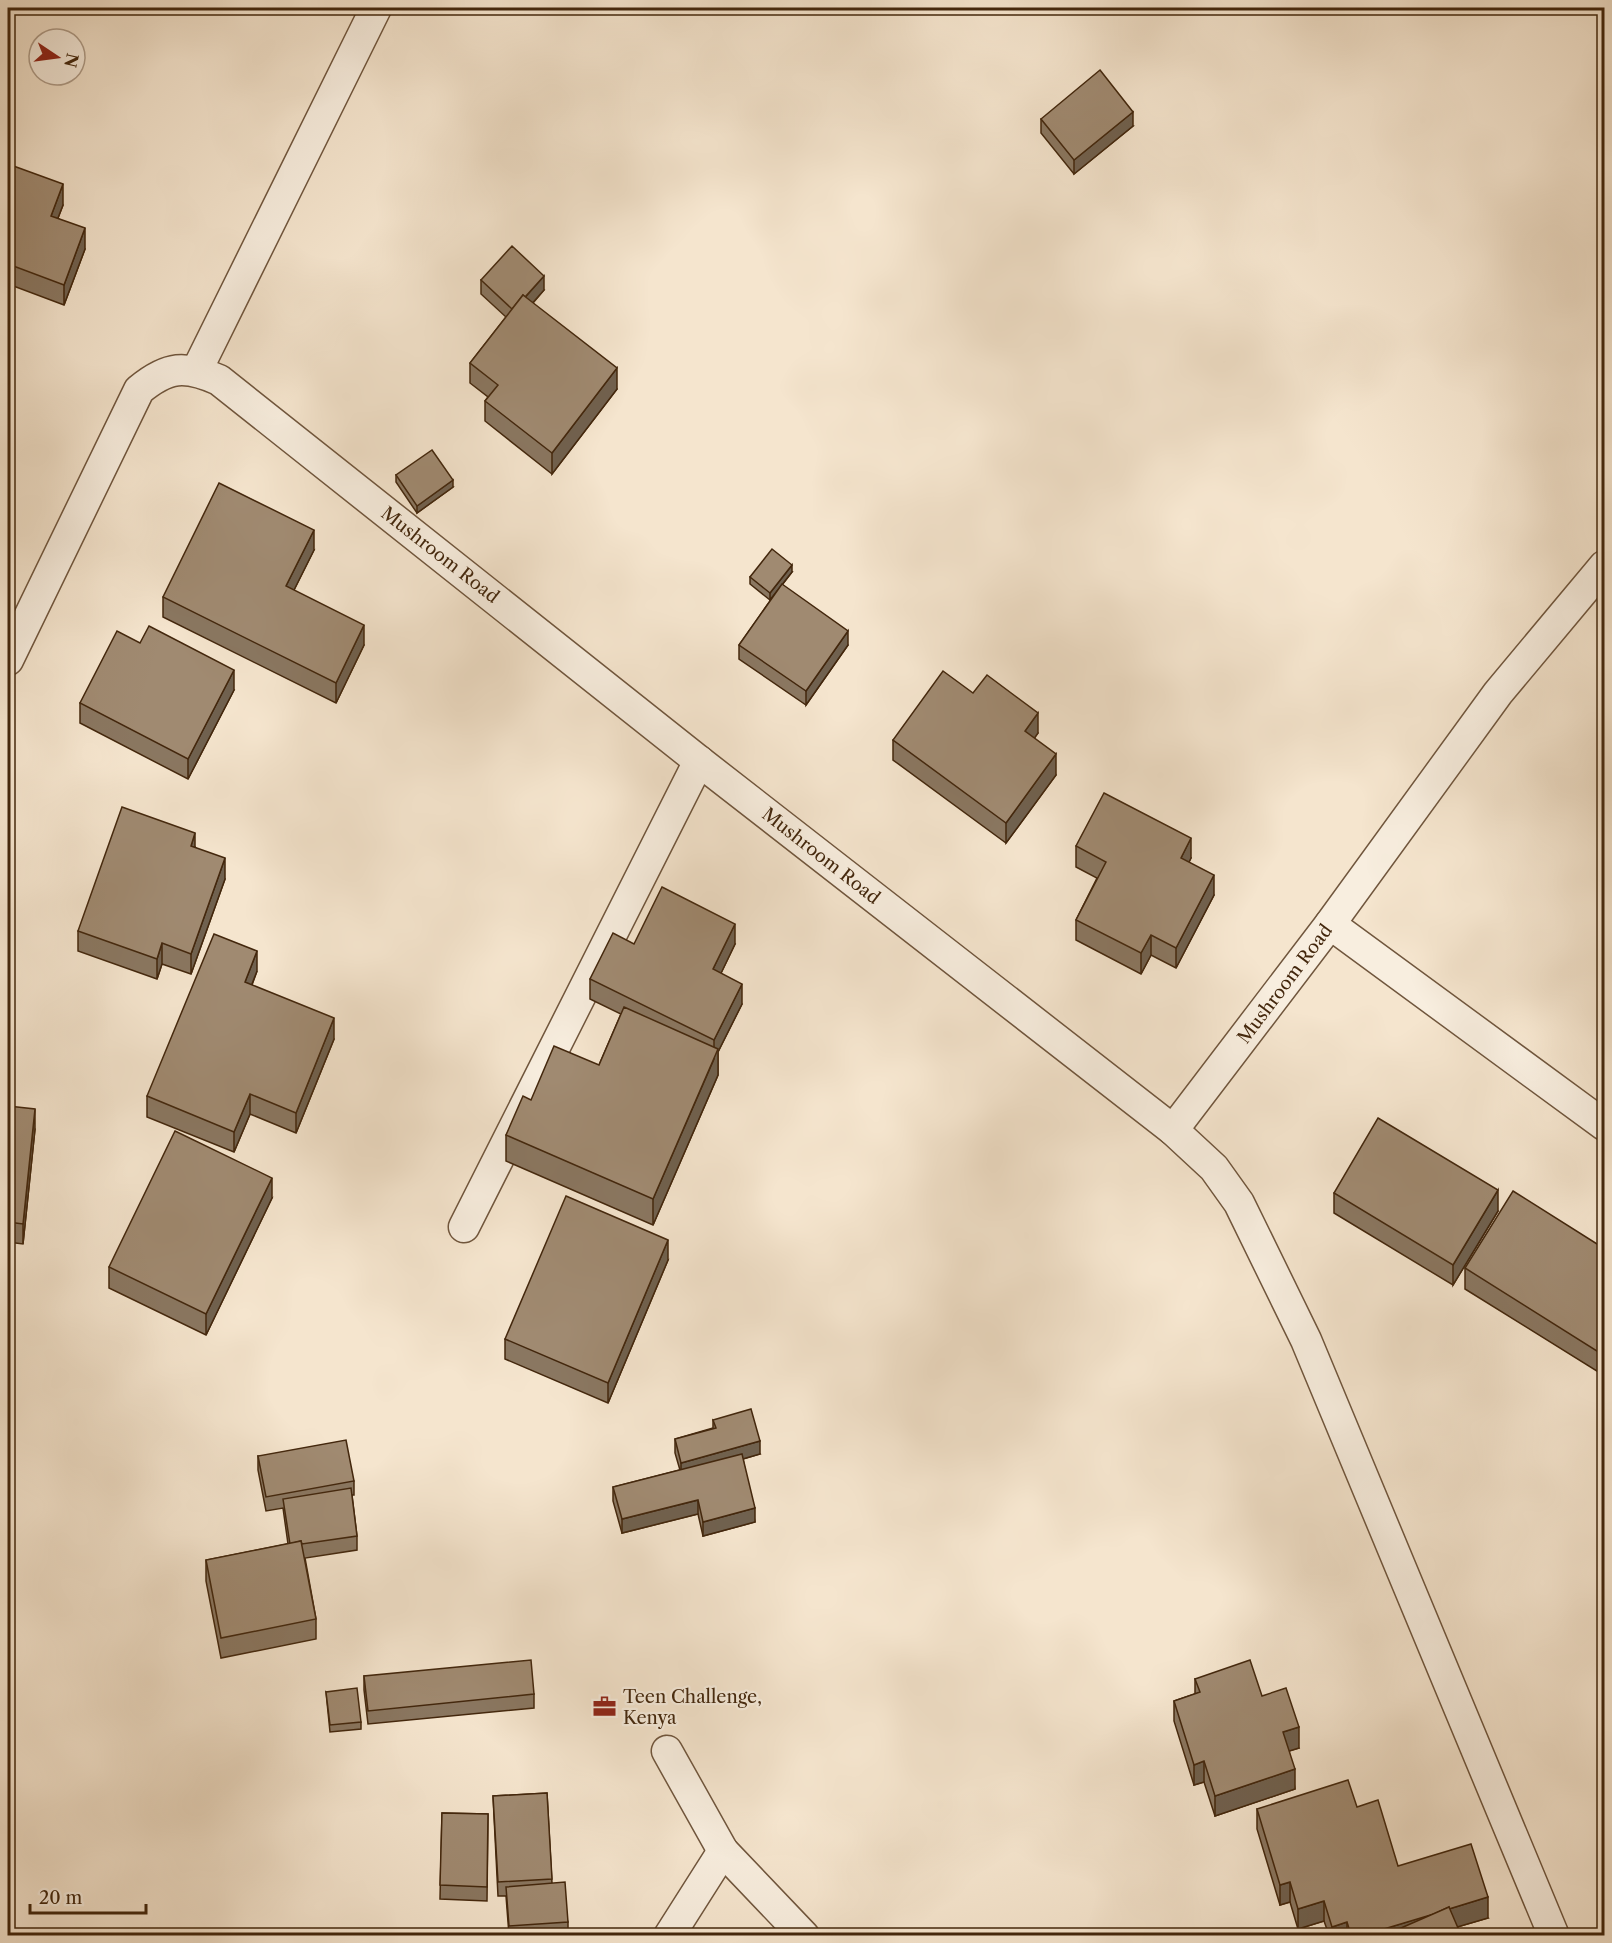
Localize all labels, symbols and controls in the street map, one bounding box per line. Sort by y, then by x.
north arrow [27,27,87,87]
text: N [60,51,83,69]
street label: Mushroom Road [377,502,503,608]
street label: Mushroom Road [758,803,884,909]
street label: Mushroom Road [1233,920,1337,1048]
place label: Teen Challenge, Kenya [623,1686,762,1729]
office icon: Teen Challenge, Kenya [592,1694,618,1720]
scale bar [30,1877,146,1915]
text: 20 m [39,1887,83,1909]

